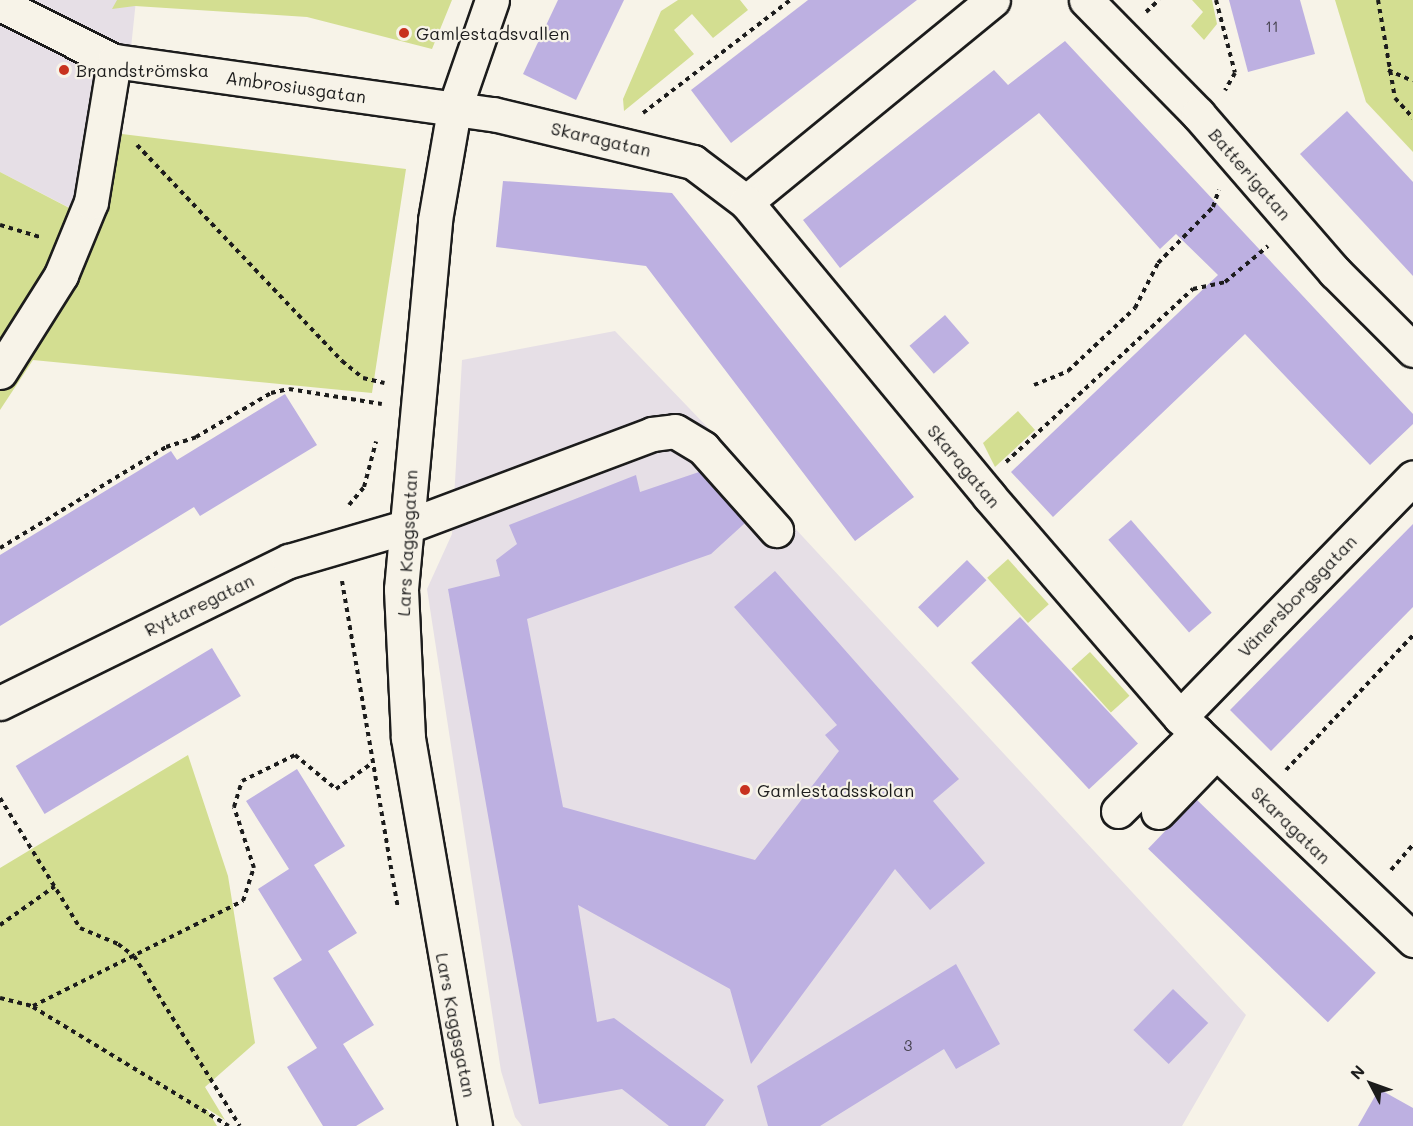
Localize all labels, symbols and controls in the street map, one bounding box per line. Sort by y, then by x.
house number: 11 [1265,18,1279,36]
place label: Gamlestadsvallen [416,22,569,44]
marker: Gamlestadsvallen [397,26,411,40]
place label: Brandströmska [76,59,209,81]
marker: Brandströmska [57,63,71,77]
street label: Ambrosiusgatan [224,66,368,108]
street label: Skaragatan [549,117,653,161]
street label: Batterigatan [1204,124,1296,224]
street label: Skaragatan [923,420,1005,512]
street label: Lars Kaggsgatan [392,469,422,617]
street label: Vänersborgsgatan [1233,530,1361,662]
street label: Ryttaregatan [141,569,257,641]
place label: Gamlestadsskolan [757,779,914,801]
street label: Skaragatan [1247,782,1335,868]
marker: Gamlestadsskolan [738,783,752,797]
street label: Lars Kaggsgatan [431,951,481,1099]
house number: 3 [904,1037,912,1055]
north arrow [1341,1054,1401,1114]
text: N [1345,1060,1369,1083]

